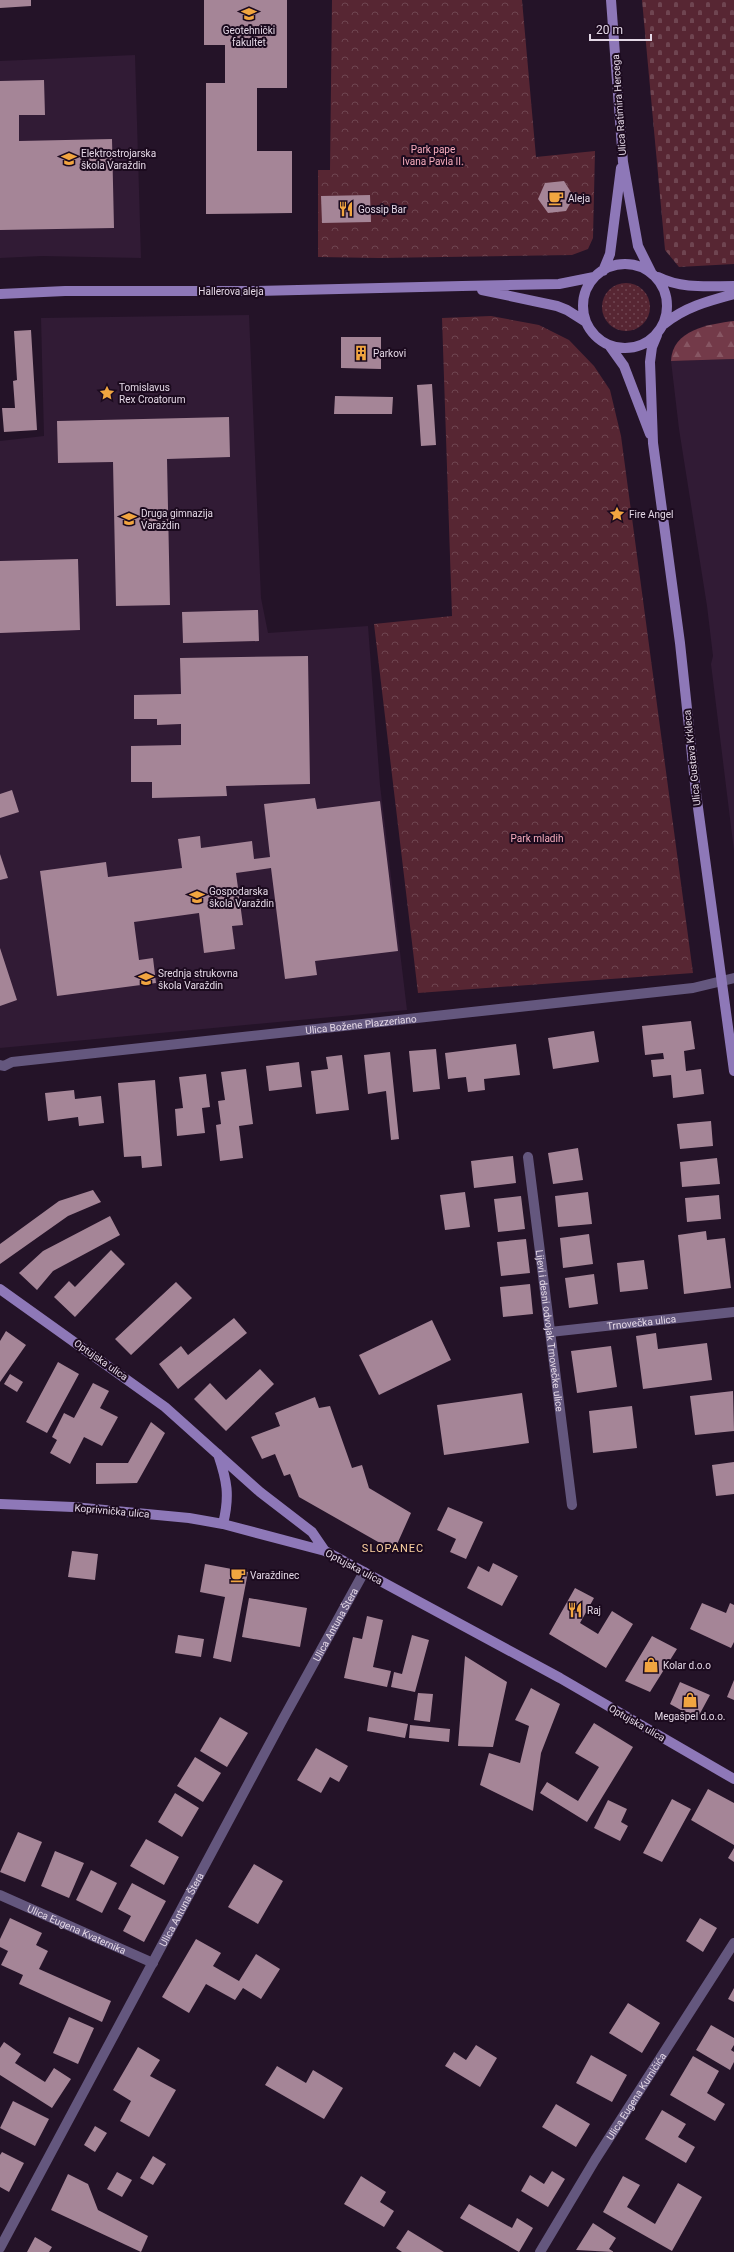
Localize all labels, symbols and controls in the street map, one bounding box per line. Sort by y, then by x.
school or university icon: Geotehnički fakultet [240,5,258,23]
scale bar [590,16,651,42]
text: 20 m [596,23,623,37]
place label: Geotehnički fakultet [223,25,275,48]
street label: Ulica Ratimira Hercega [610,54,628,156]
park label: Park pape Ivana Pavla II. [402,144,464,167]
place label: Elektrostrojarska škola Varaždin [81,148,156,171]
school or university icon: Elektrostrojarska škola Varaždin [60,150,78,168]
cafe icon: Aleja [547,189,565,207]
place label: Aleja [568,193,590,204]
restaurant icon: Gossip Bar [337,200,355,218]
place label: Gossip Bar [358,204,407,215]
street label: Hallerova aleja [198,286,264,297]
building icon: Parkovi [352,344,370,362]
place label: Parkovi [373,348,406,359]
place label: Tomislavus Rex Croatorum [119,382,186,405]
place icon: Tomislavus Rex Croatorum [98,384,116,402]
place icon: Fire Angel [608,505,626,523]
place label: Druga gimnazija Varaždin [141,508,213,531]
place label: Fire Angel [629,509,673,520]
school or university icon: Druga gimnazija Varaždin [120,510,138,528]
street label: Ulica Gustava Krkleca [681,709,703,807]
park label: Park mladih [511,833,563,844]
place label: Gospodarska škola Varaždin [209,886,274,909]
school or university icon: Gospodarska škola Varaždin [188,888,206,906]
place label: Srednja strukovna škola Varaždin [158,968,238,991]
school or university icon: Srednja strukovna škola Varaždin [137,970,155,988]
street label: Ulica Božene Plazzeriano [305,1013,417,1036]
street label: Lijevi i desni odvojak Trnovečke ulice [534,1249,566,1412]
street label: Trnovečka ulica [606,1313,677,1331]
street label: Optujska ulica [72,1337,130,1383]
street label: Koprivnička ulica [74,1502,150,1520]
district label: SLOPANEC [362,1542,424,1555]
street label: Optujska ulica [324,1547,384,1587]
cafe icon: Varaždinec [229,1566,247,1584]
place label: Varaždinec [250,1570,299,1581]
street label: Ulica Antuna Štera [311,1586,360,1663]
restaurant icon: Raj [566,1601,584,1619]
place label: Raj [587,1605,601,1616]
shop icon: Kolar d.o.o [642,1656,660,1674]
place label: Kolar d.o.o [663,1660,711,1671]
shop icon: Megašpel d.o.o. [681,1691,699,1709]
street label: Optujska ulica [607,1703,667,1743]
place label: Megašpel d.o.o. [654,1711,726,1722]
street label: Ulica Antuna Štera [157,1871,205,1948]
street label: Ulica Eugena Kvaternika [26,1902,128,1956]
street label: Ulica Eugena Kumičića [604,2051,668,2142]

